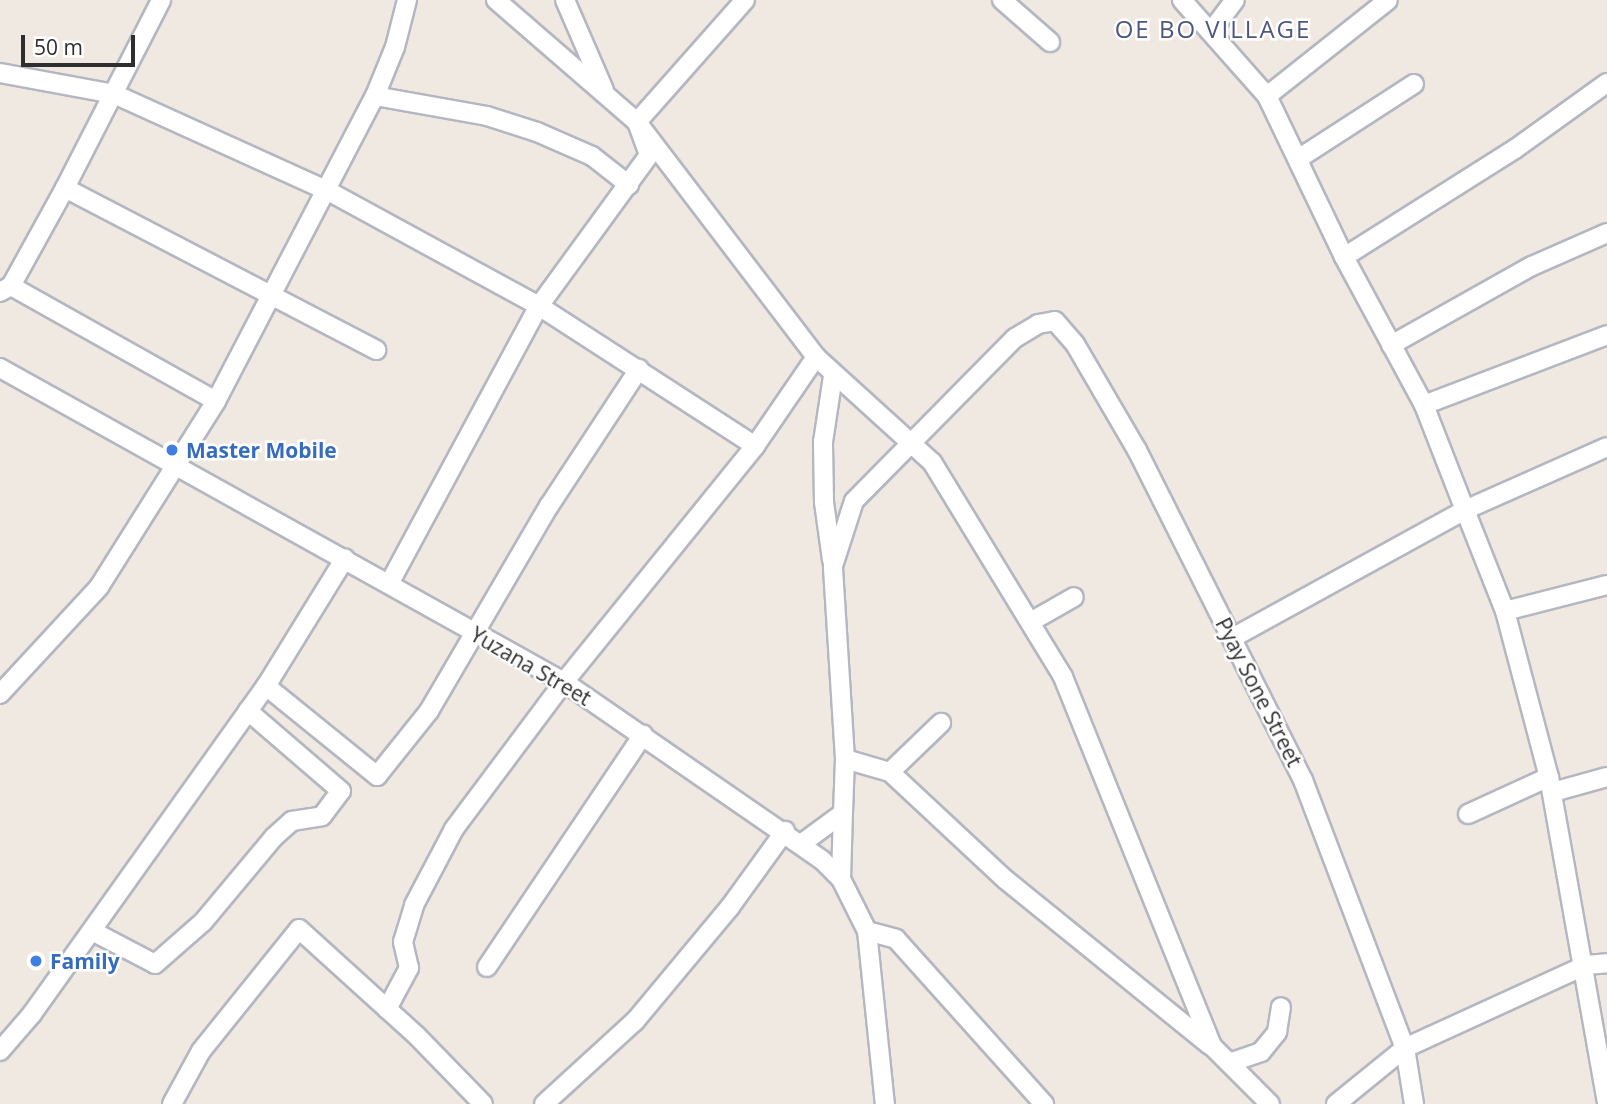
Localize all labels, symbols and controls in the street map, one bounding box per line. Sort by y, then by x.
district label: OE BO VILLAGE [1116,15,1310,43]
scale bar [24,21,138,65]
text: 50 m [34,33,83,61]
place label: Master Mobile [186,437,337,463]
marker: Master Mobile [164,442,180,458]
street label: Pyay Sone Street [1211,613,1307,771]
street label: Yuzana Street [466,621,596,711]
place label: Family [50,948,120,974]
marker: Family [28,953,44,969]

